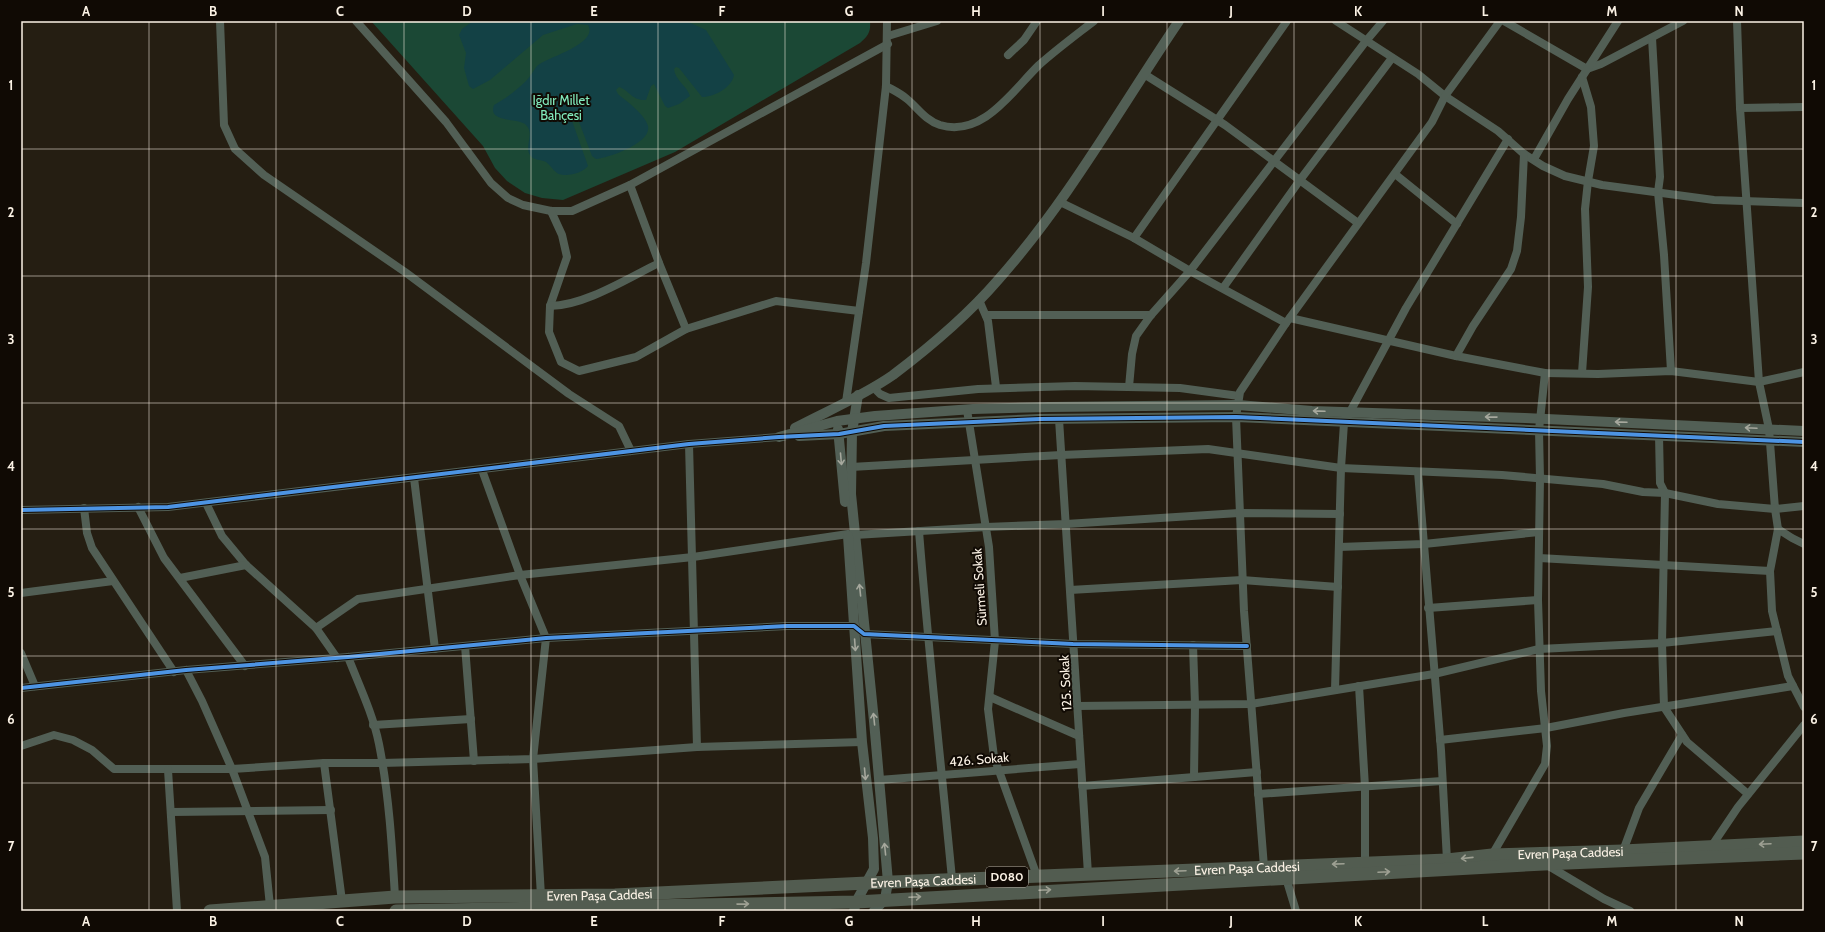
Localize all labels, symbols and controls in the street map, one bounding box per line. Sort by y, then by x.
text: A [82,3,91,19]
text: B [209,3,217,19]
text: C [336,3,344,19]
text: D [462,3,472,19]
text: E [590,3,598,19]
text: F [719,3,726,19]
text: G [845,3,854,19]
text: H [971,3,981,19]
text: I [1101,3,1105,19]
text: J [1228,3,1233,19]
text: K [1354,3,1363,19]
text: L [1482,3,1489,19]
text: M [1607,3,1618,19]
text: N [1734,3,1744,19]
text: 1 [9,77,13,93]
text: 1 [1812,77,1816,93]
park label: Iğdır Millet Bahçesi [532,92,590,123]
text: 2 [8,204,15,220]
text: 2 [1811,204,1818,220]
text: 3 [7,331,15,347]
text: 3 [1810,331,1818,347]
one-way arrow [1313,407,1326,415]
one-way arrow [1485,413,1498,421]
one-way arrow [1615,418,1628,425]
one-way arrow [1745,424,1758,431]
one-way arrow [837,452,845,465]
text: 4 [7,458,15,474]
text: 4 [1810,458,1818,474]
street label: Sürmeli Sokak [968,547,990,626]
text: 5 [8,584,15,600]
one-way arrow [857,584,864,597]
text: 5 [1811,584,1818,600]
one-way arrow [852,638,859,651]
street label: 125. Sokak [1056,654,1074,712]
text: 6 [7,711,15,727]
text: 6 [1810,711,1818,727]
one-way arrow [870,713,878,726]
street label: 426. Sokak [948,748,1010,770]
one-way arrow [861,768,869,781]
text: 7 [8,838,15,854]
text: 7 [1811,838,1818,854]
one-way arrow [1759,840,1772,848]
one-way arrow [881,843,889,856]
street label: Evren Paşa Caddesi [1517,843,1624,862]
one-way arrow [1461,854,1474,861]
street label: Evren Paşa Caddesi [1194,858,1300,878]
one-way arrow [1332,861,1345,868]
road number: D080 [986,867,1028,887]
one-way arrow [1174,867,1187,874]
one-way arrow [1377,869,1390,876]
street label: Evren Paşa Caddesi [870,871,976,891]
street label: Evren Paşa Caddesi [546,885,653,904]
one-way arrow [1038,887,1051,894]
one-way arrow [908,894,921,901]
one-way arrow [736,900,749,908]
text: A [82,913,91,929]
text: B [209,913,217,929]
text: C [336,913,344,929]
text: D [462,913,472,929]
text: E [590,913,598,929]
text: F [719,913,726,929]
text: G [845,913,854,929]
text: H [971,913,981,929]
text: I [1101,913,1105,929]
text: J [1228,913,1233,929]
text: K [1354,913,1363,929]
text: L [1482,913,1489,929]
text: M [1607,913,1618,929]
text: N [1734,913,1744,929]

